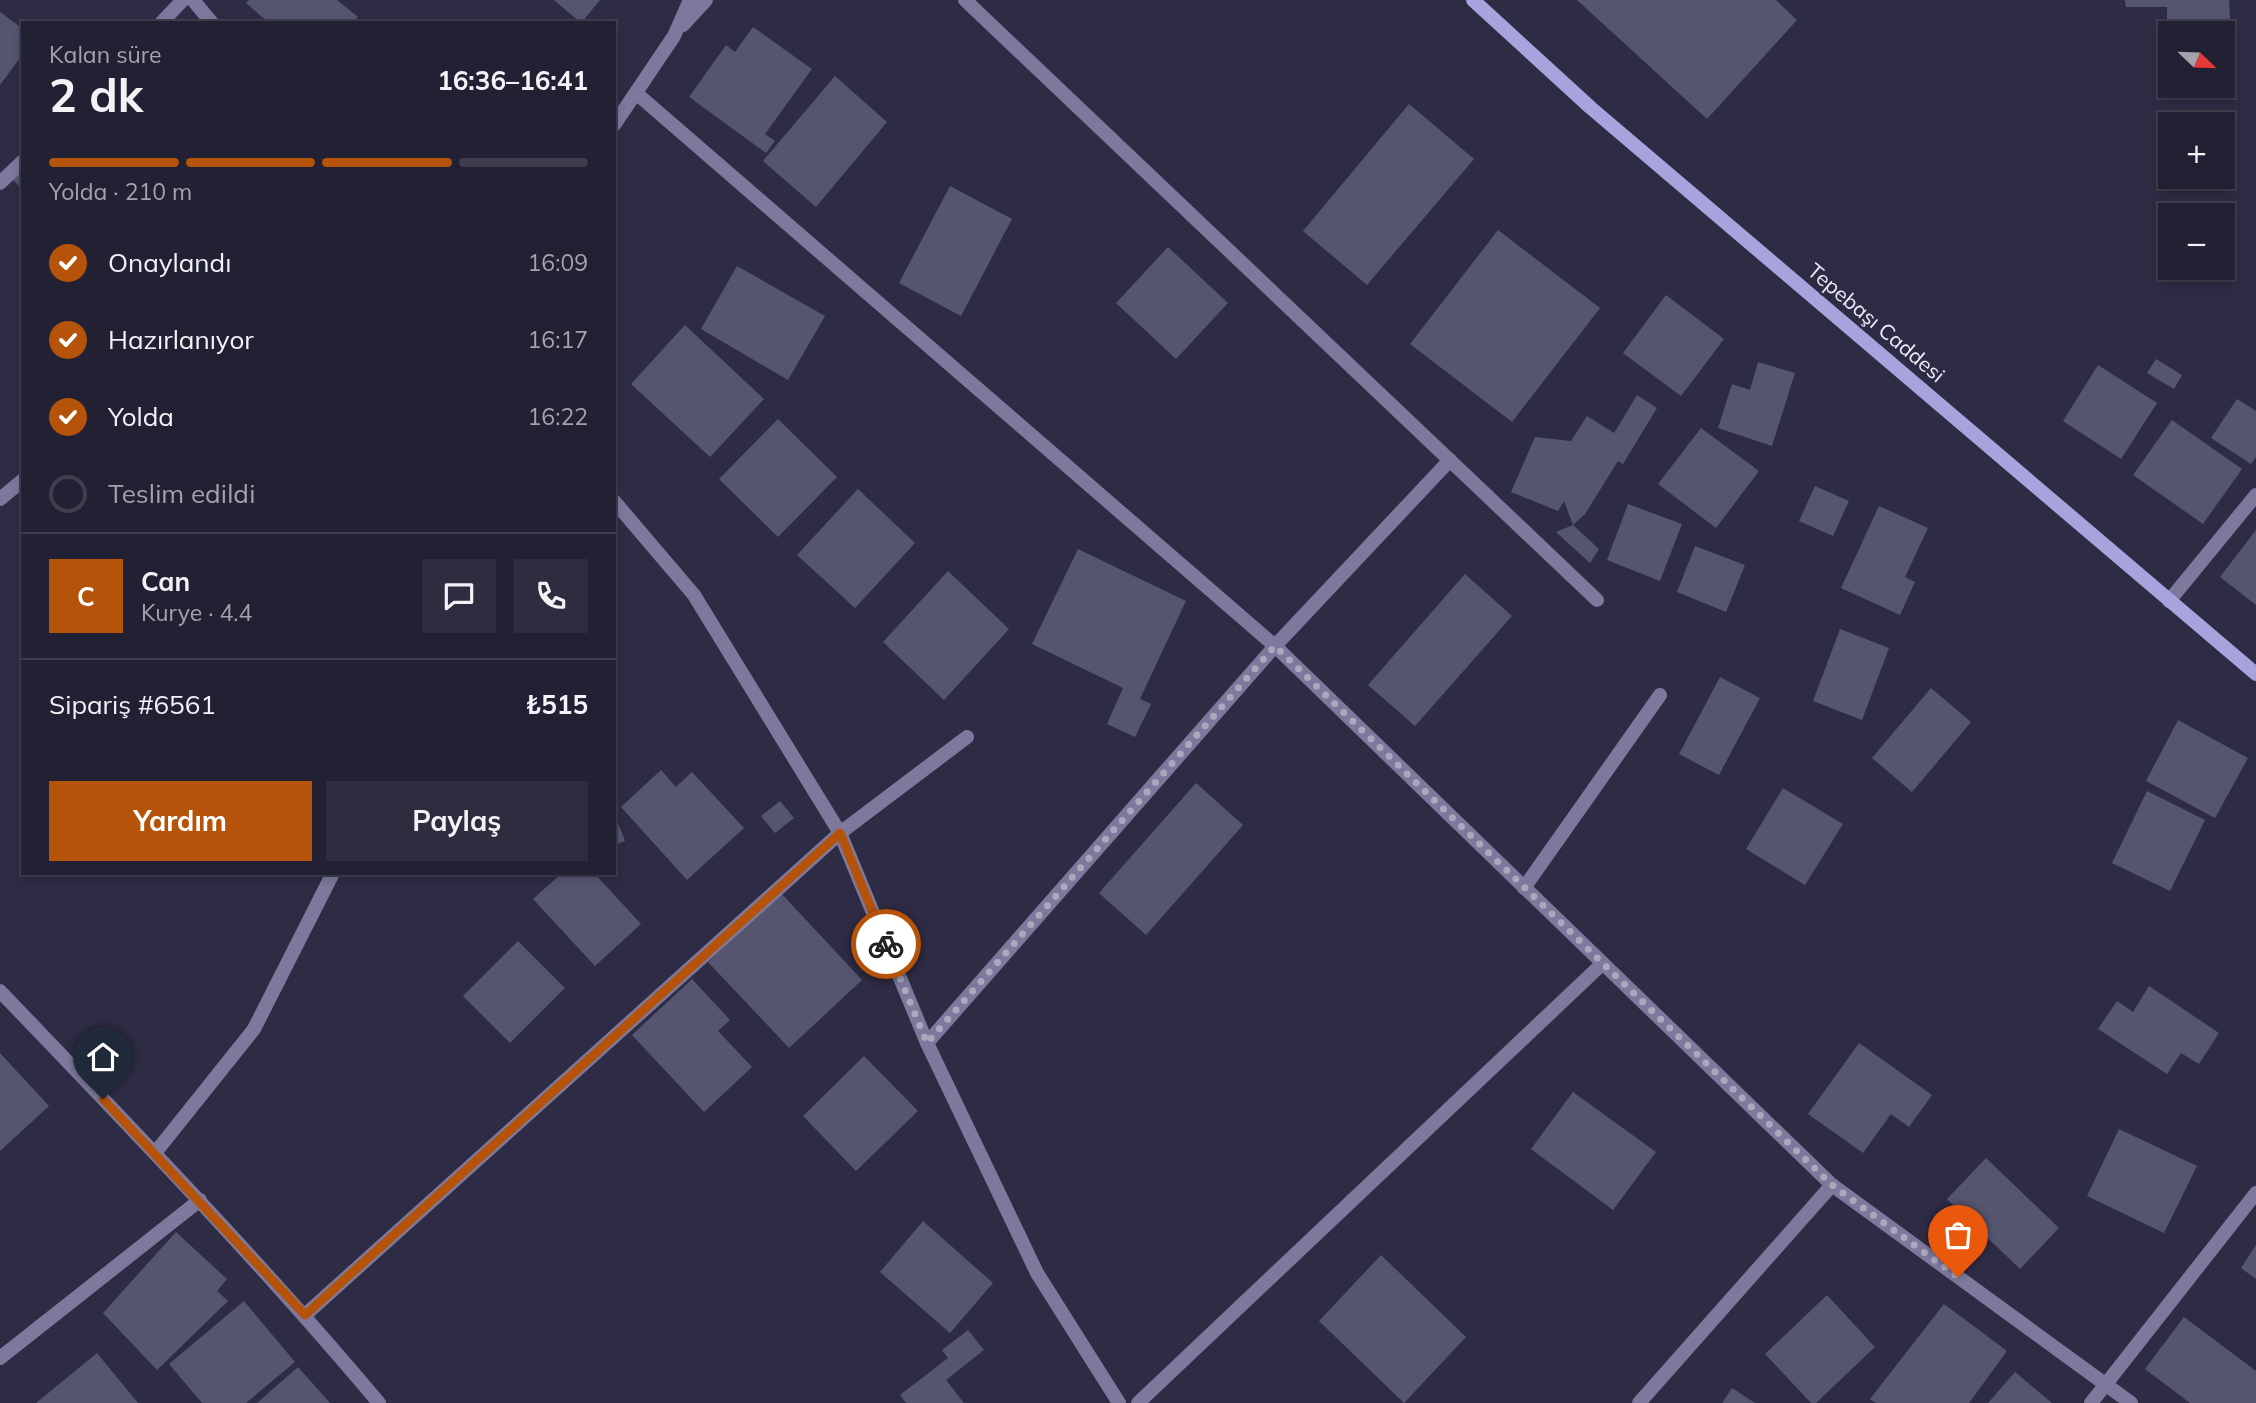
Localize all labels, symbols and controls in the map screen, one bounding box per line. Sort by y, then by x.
north arrow [2158,21,2235,98]
map controls [2158,21,2235,280]
text: Kalan süre [49,40,162,69]
text: 16:36–16:41 [437,64,588,97]
text: 2 dk [49,66,143,124]
button: + [2158,112,2235,189]
text: Yolda · 210 m [49,177,192,206]
button: − [2158,203,2235,280]
icon: check [49,244,87,282]
text: Onaylandı [108,246,231,279]
text: 16:09 [528,248,588,277]
street label: Tepebaşı Caddesi [1803,257,1951,387]
icon: check [49,321,87,359]
text: Hazırlanıyor [108,323,254,356]
text: 16:17 [528,325,588,354]
icon: check [49,398,87,436]
text: Yolda [108,400,174,433]
text: 16:22 [528,402,588,431]
text: Teslim edildi [108,477,255,510]
button: chat [422,559,496,633]
button: phone [514,559,588,633]
text: Can [141,565,190,598]
text: C [77,580,95,613]
text: Kurye · 4.4 [141,598,252,627]
text: Sipariş #6561 [49,688,216,721]
text: ₺515 [526,688,588,721]
button: Yardım [49,781,312,861]
button: Paylaş [326,781,588,861]
courier [851,909,921,979]
icon: bike [867,925,905,963]
pin [73,1027,133,1099]
icon: home [84,1038,122,1076]
pin [1928,1205,1988,1277]
icon: bag [1939,1216,1977,1254]

